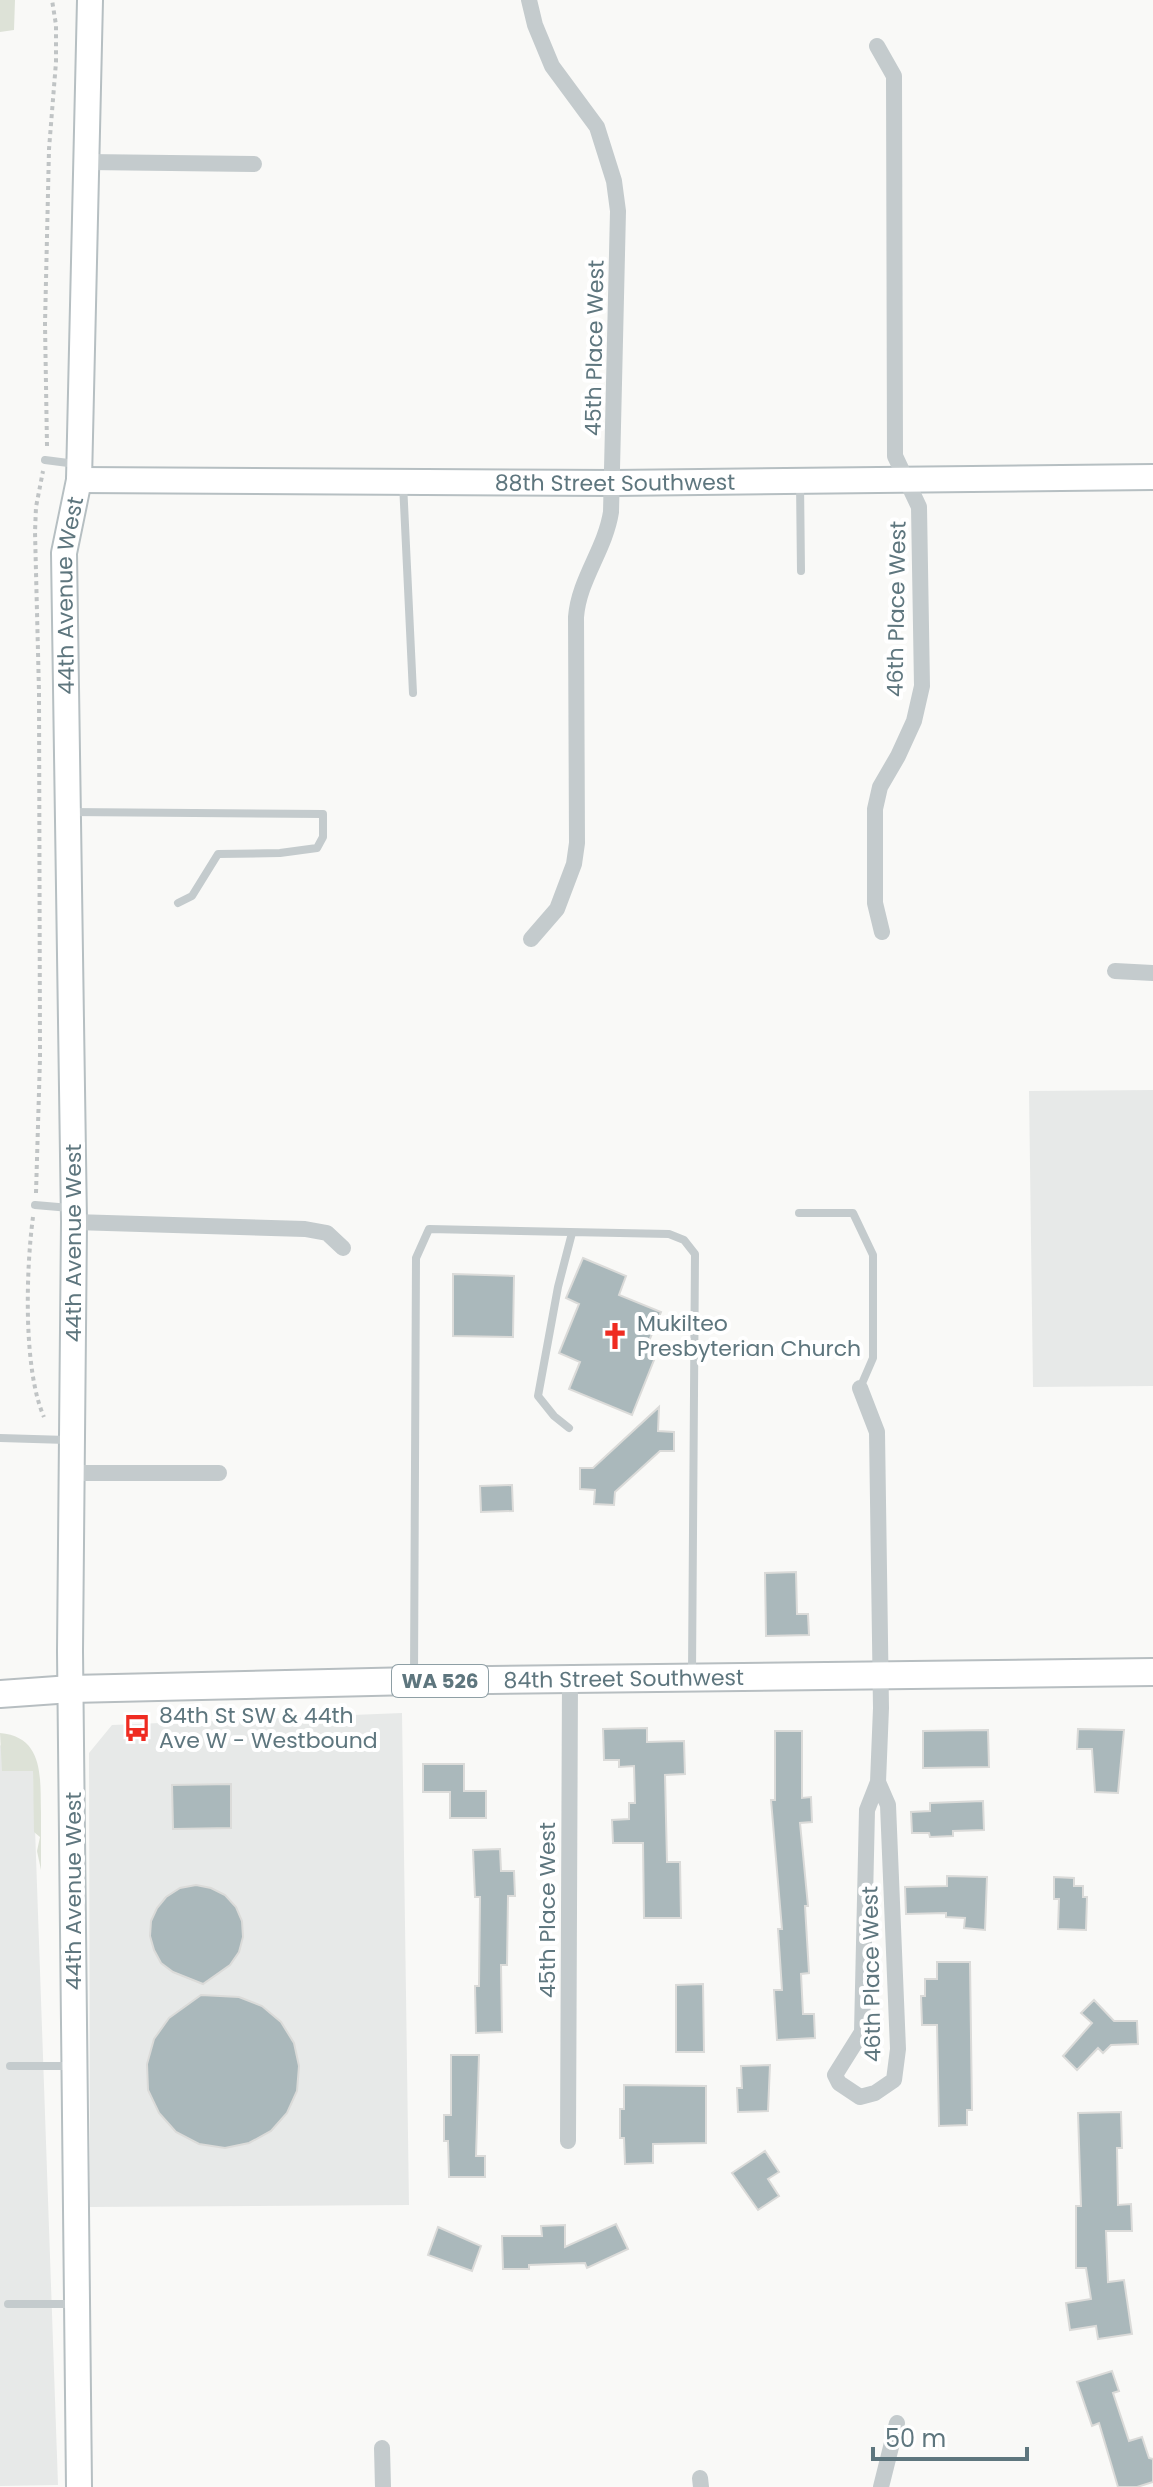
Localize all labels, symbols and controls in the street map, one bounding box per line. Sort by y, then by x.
street label: 45th Place West [577,260,612,436]
street label: 88th Street Southwest [495,467,735,499]
street label: 44th Avenue West [49,494,91,695]
street label: 46th Place West [879,521,914,697]
street label: 44th Avenue West [58,1144,89,1342]
place label: Mukilteo Presbyterian Church [637,1308,861,1364]
church icon: Mukilteo Presbyterian Church [600,1321,630,1351]
street label: 84th Street Southwest [503,1662,744,1696]
road number: WA 526 [392,1665,488,1697]
place label: 84th St SW & 44th Ave W - Westbound [159,1700,378,1756]
bus stop icon: 84th St SW & 44th Ave W - Westbound [122,1713,152,1743]
street label: 44th Avenue West [58,1792,89,1990]
street label: 45th Place West [532,1822,563,1998]
street label: 46th Place West [854,1886,889,2062]
scale bar [873,2411,1027,2461]
text: 50 m [885,2422,946,2455]

